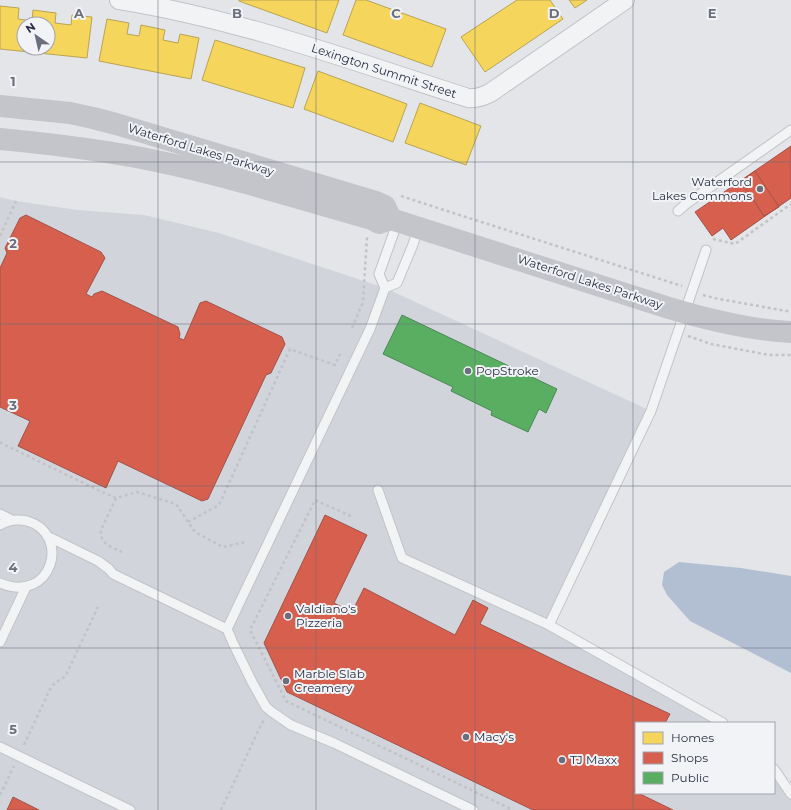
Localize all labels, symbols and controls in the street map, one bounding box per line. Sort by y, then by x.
text: A [73,5,85,21]
text: B [232,5,242,21]
text: C [391,5,401,21]
text: D [549,5,560,21]
text: E [708,5,717,21]
north arrow [16,16,56,56]
text: N [23,19,38,36]
street label: Lexington Summit Street [310,40,459,101]
text: 1 [10,73,16,89]
street label: Waterford Lakes Parkway [126,120,276,179]
place label: Waterford Lakes Commons [652,174,752,203]
marker: Waterford Lakes Commons [755,184,765,194]
text: 2 [9,235,17,251]
street label: Waterford Lakes Parkway [516,251,665,312]
place label: PopStroke [476,363,539,378]
marker: PopStroke [463,366,473,376]
text: 3 [8,397,17,413]
text: 4 [9,559,18,575]
place label: Valdiano's Pizzeria [296,601,356,630]
marker: Valdiano's Pizzeria [283,611,293,621]
place label: Marble Slab Creamery [294,666,365,695]
marker: Marble Slab Creamery [281,676,291,686]
text: 5 [9,721,17,737]
legend [635,722,775,794]
place label: Macy's [474,729,514,744]
text: Homes [671,730,714,745]
marker: Macy's [461,732,471,742]
text: Shops [671,750,708,765]
place label: TJ Maxx [570,752,618,767]
marker: TJ Maxx [557,755,567,765]
text: Public [671,770,709,785]

